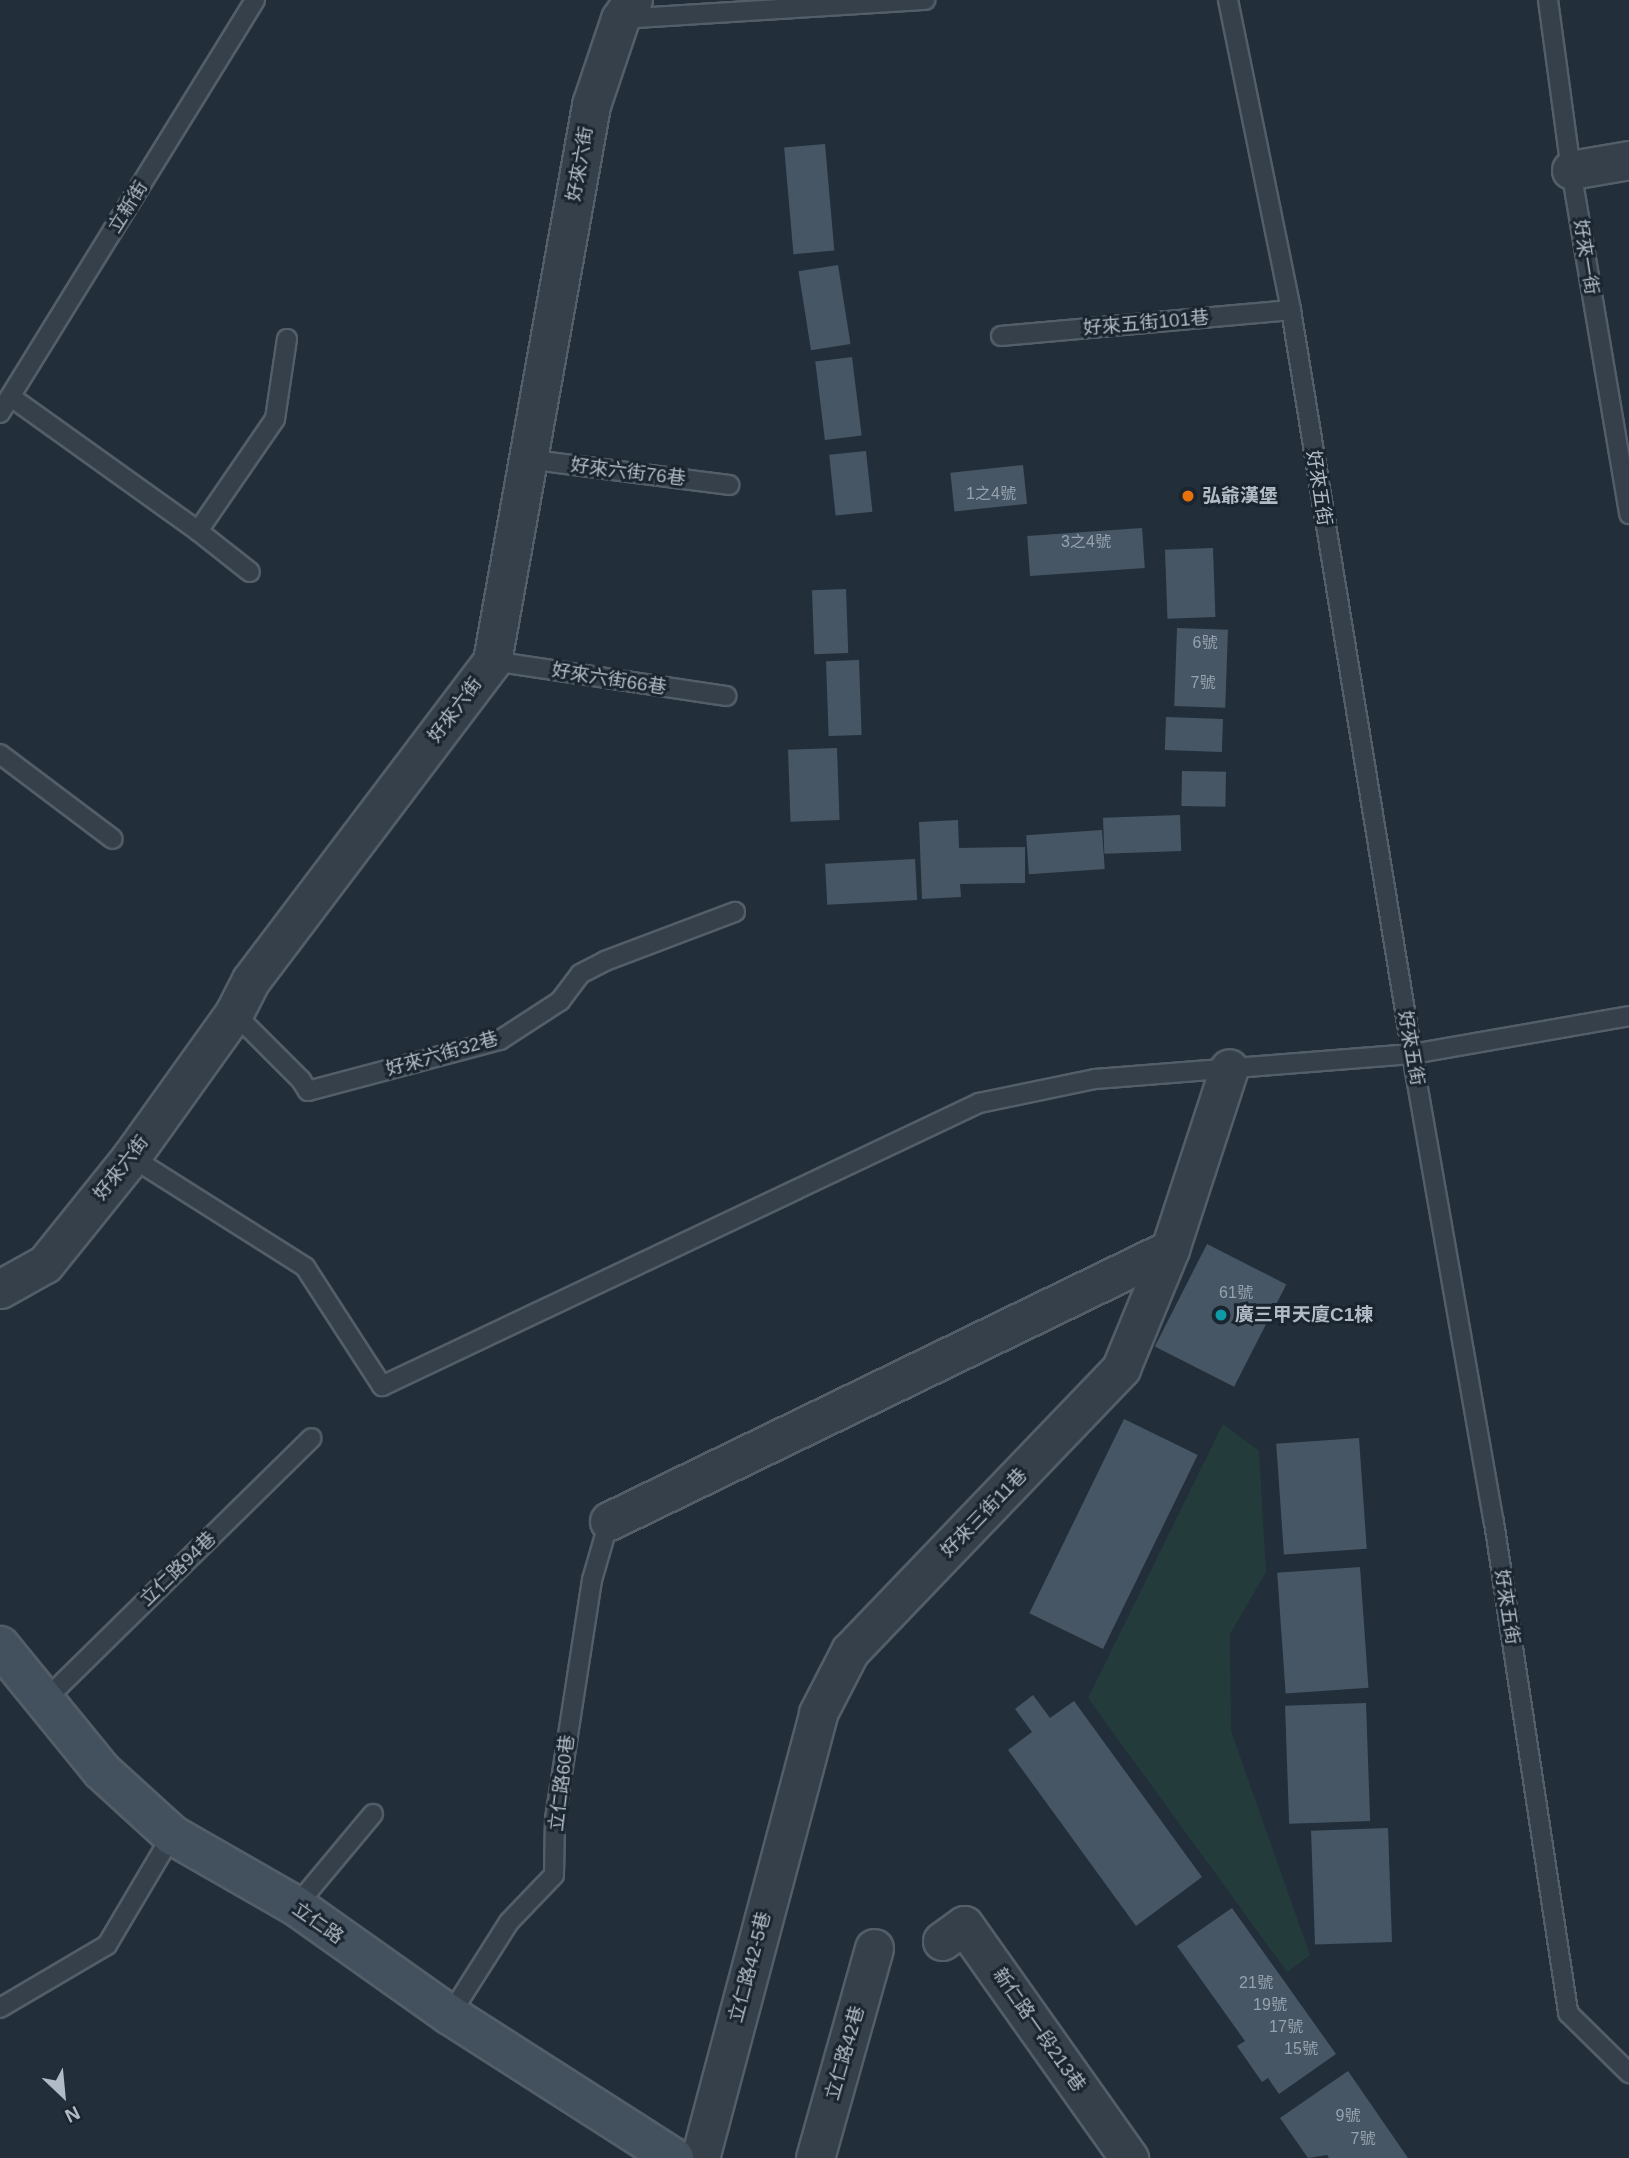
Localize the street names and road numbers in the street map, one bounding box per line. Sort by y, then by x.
street label: 好來六街 [562,125,598,203]
street label: 立新街 [103,177,153,237]
street label: 好來一街 [1569,218,1603,296]
street label: 好來五街101巷 [1082,306,1210,340]
street label: 好來五街 [1302,449,1336,527]
street label: 好來六街76巷 [569,454,687,490]
street label: 好來六街66巷 [550,659,668,699]
street label: 好來六街 [423,673,487,747]
street label: 好來五街 [1393,1009,1429,1087]
street label: 好來六街32巷 [383,1027,501,1081]
street label: 好來六街 [89,1131,153,1205]
street label: 好來三街11巷 [936,1464,1032,1562]
street label: 立仁路94巷 [135,1527,221,1611]
street label: 好來五街 [1490,1568,1524,1646]
street label: 立仁路60巷 [545,1733,579,1833]
street label: 立仁路 [288,1897,348,1949]
street label: 立仁路42-5巷 [724,1909,776,2025]
street label: 新仁路一段213巷 [988,1964,1090,2096]
street label: 立仁路42巷 [821,2003,869,2103]

